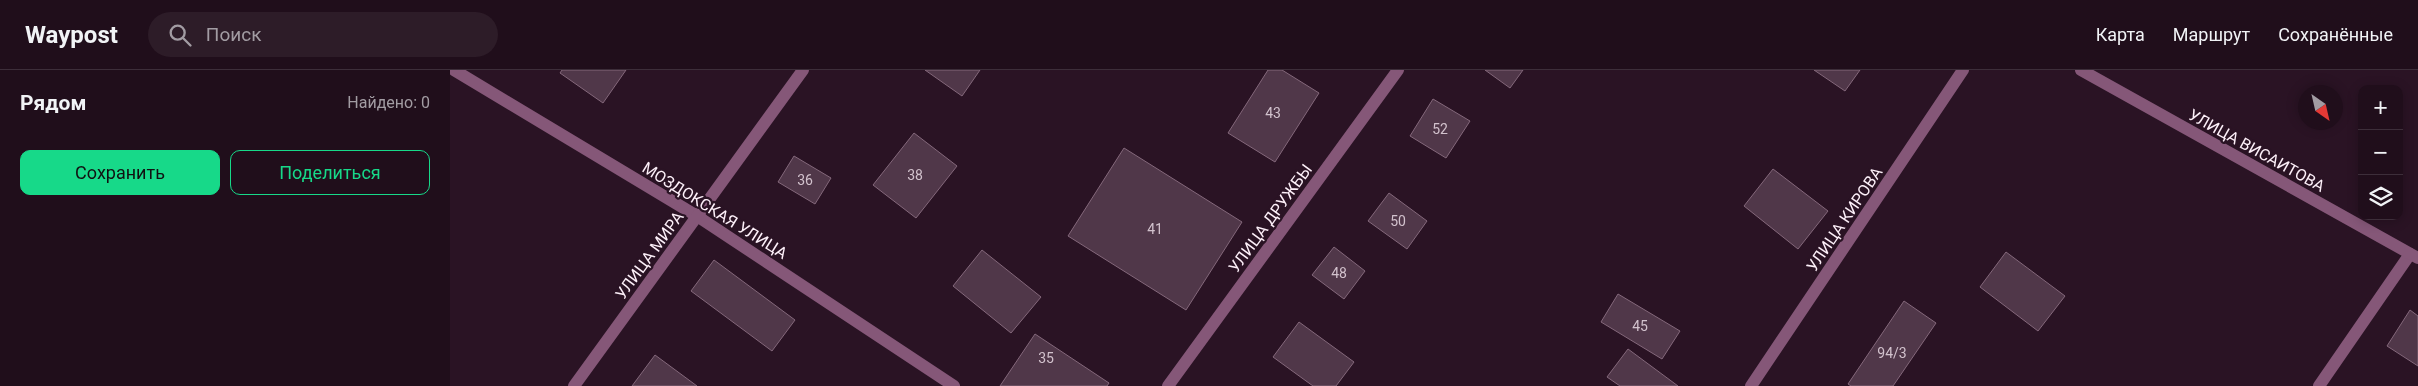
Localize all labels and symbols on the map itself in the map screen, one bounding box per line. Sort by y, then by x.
north arrow [2298,85,2343,130]
house number: 43 [1265,105,1281,121]
street label: УЛИЦА ВИСАИТОВА [2185,105,2329,196]
house number: 52 [1432,121,1448,137]
street label: МОЗДОКСКАЯ УЛИЦА [639,158,791,263]
street label: УЛИЦА ДРУЖБЫ [1225,160,1316,276]
street label: УЛИЦА КИРОВА [1802,163,1887,275]
house number: 38 [907,167,923,183]
house number: 36 [797,172,813,188]
street label: УЛИЦА МИРА [611,207,688,303]
house number: 50 [1390,213,1406,229]
house number: 41 [1147,221,1163,237]
house number: 48 [1331,265,1347,281]
house number: 45 [1632,318,1648,334]
house number: 94/3 [1877,345,1907,361]
house number: 35 [1038,350,1054,366]

